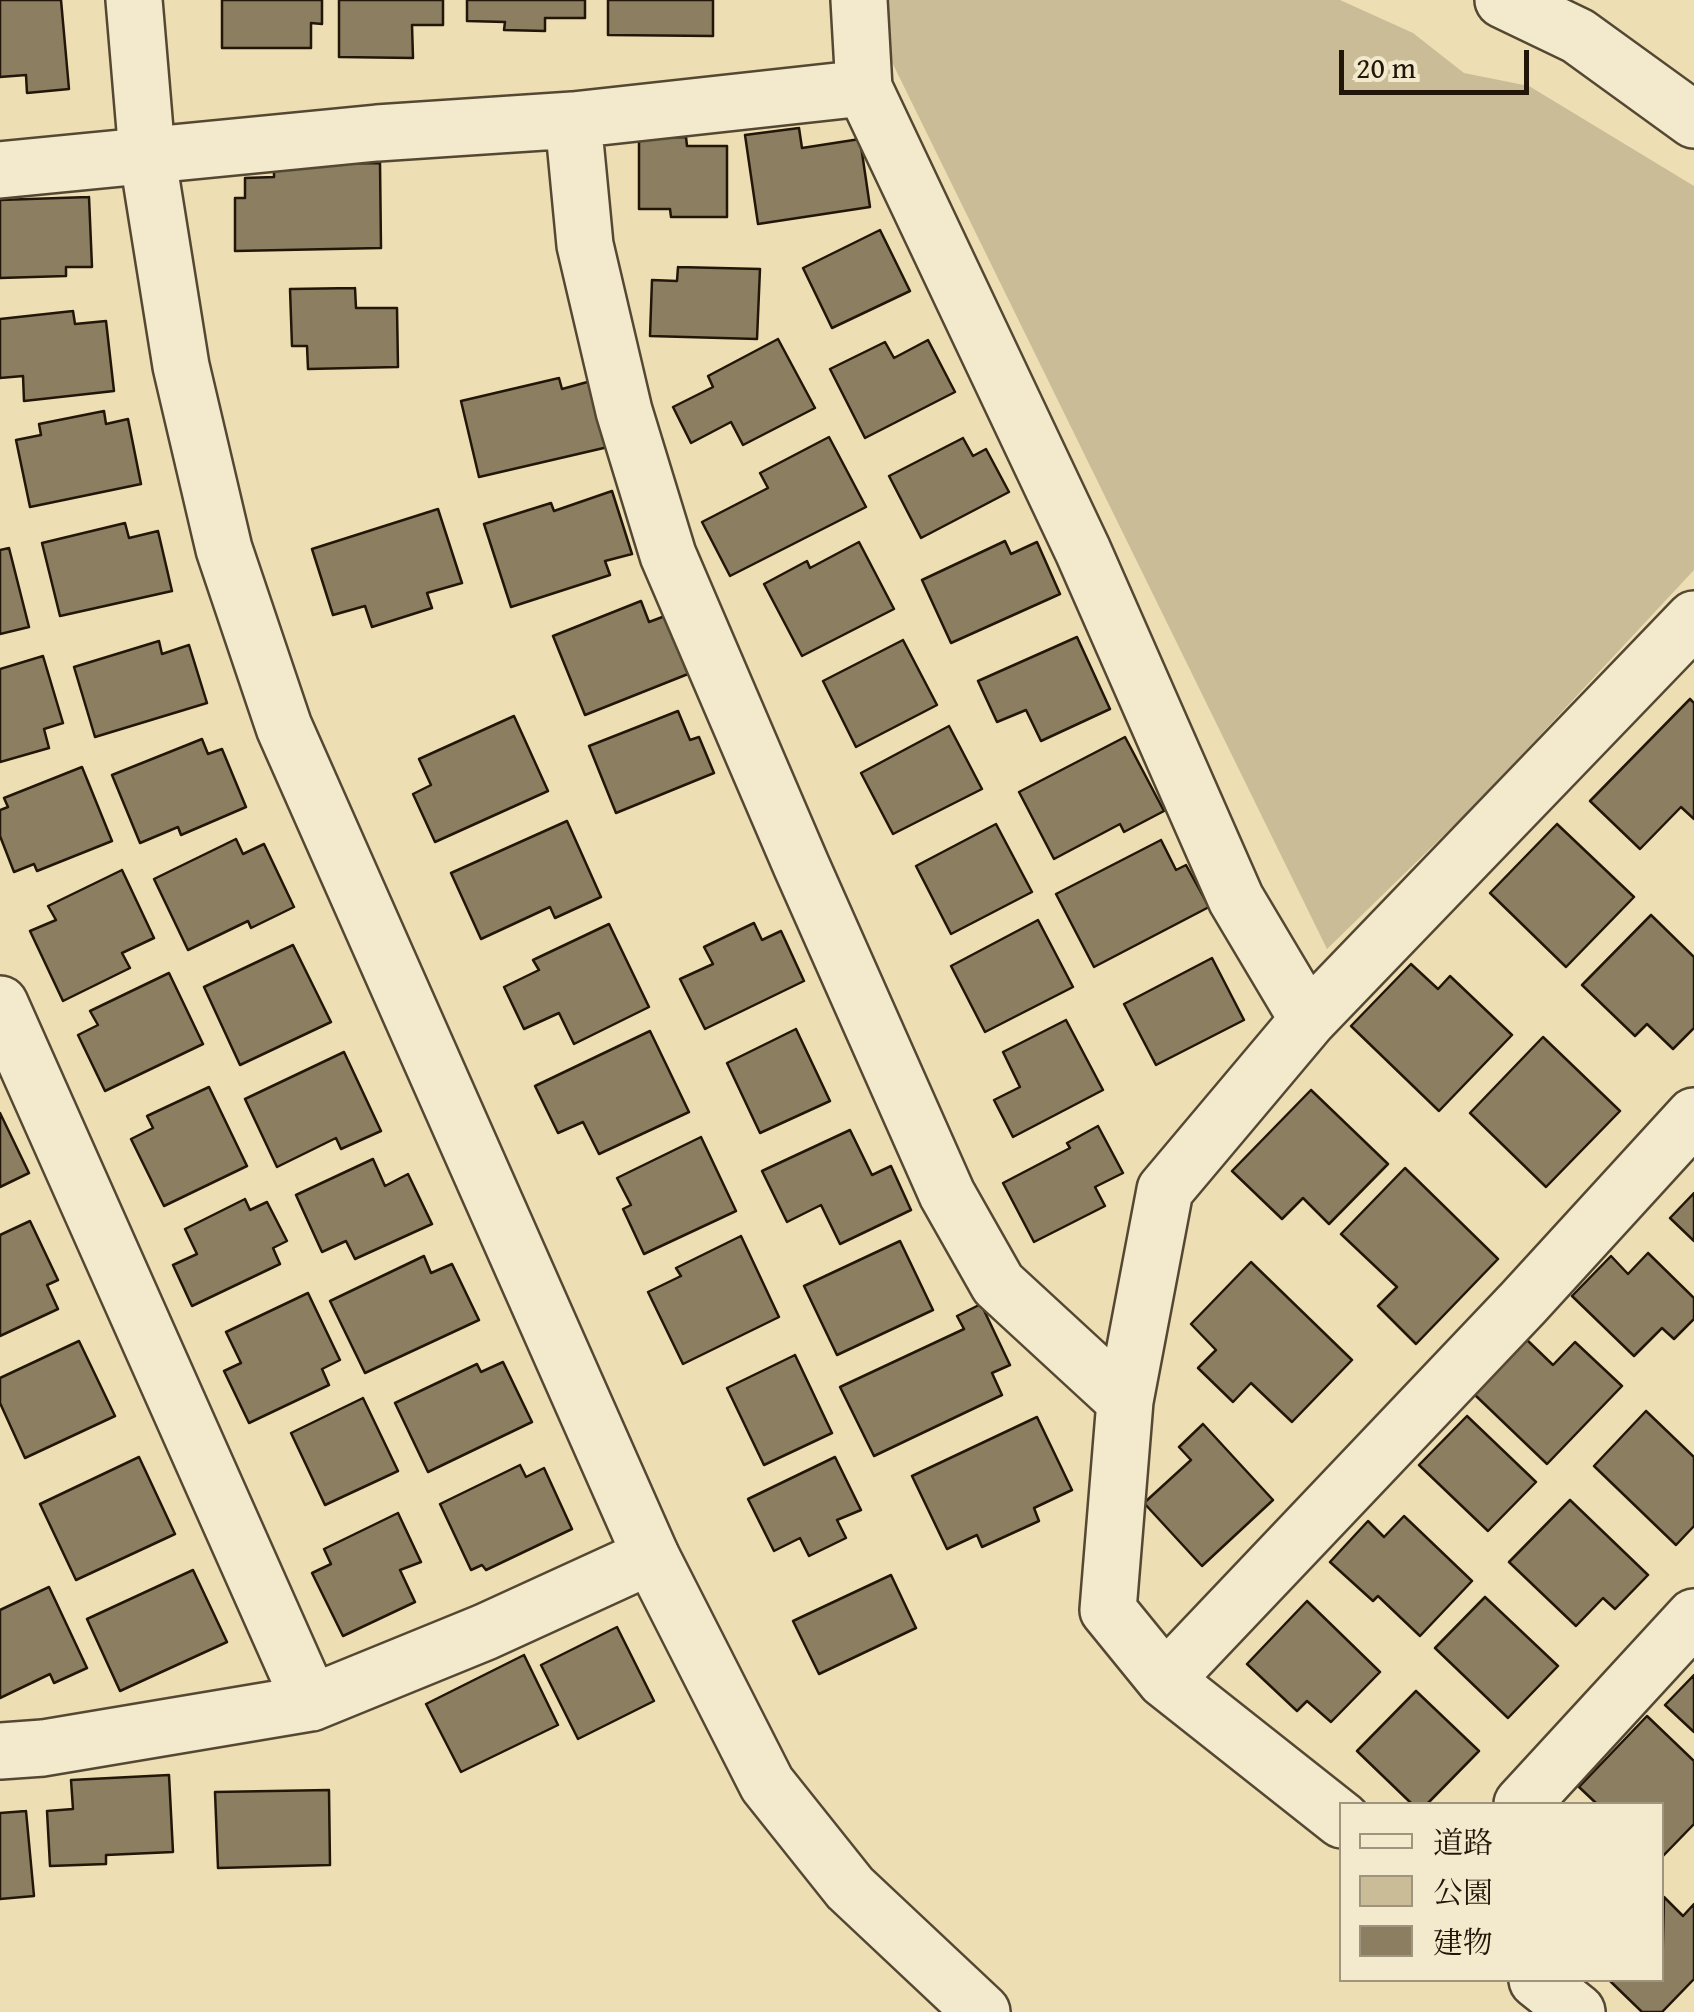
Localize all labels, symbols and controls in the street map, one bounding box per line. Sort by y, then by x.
scale bar [1344,30,1534,92]
text: 20 m [1356,45,1416,89]
legend [1339,1802,1664,1982]
text: 道路 [1433,1820,1493,1864]
text: 公園 [1433,1870,1493,1914]
text: 建物 [1433,1920,1493,1964]

